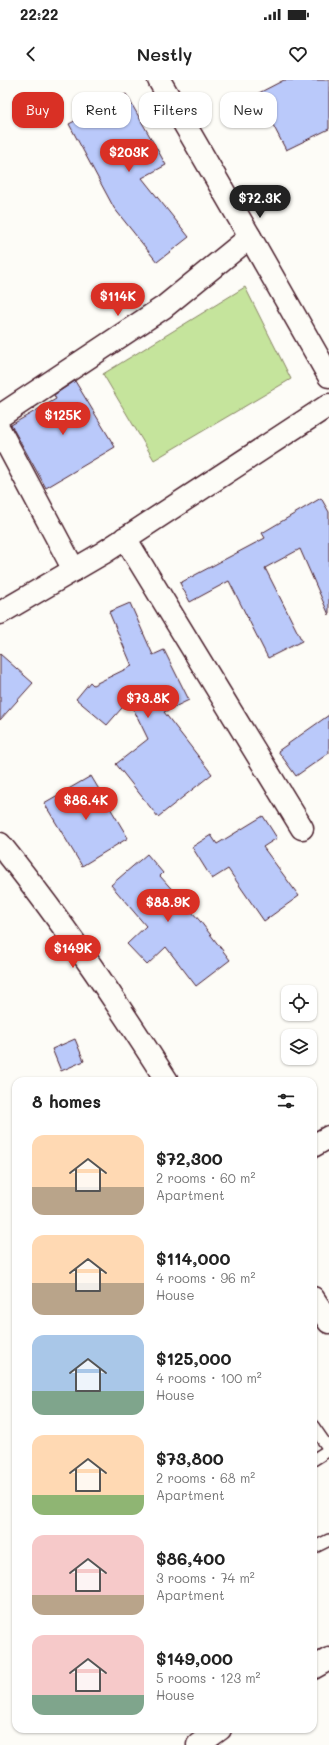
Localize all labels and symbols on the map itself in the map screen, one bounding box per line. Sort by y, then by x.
pin: $203K [101,139,157,173]
pin: $72.3K [227,185,293,219]
pin: $114K [90,283,146,317]
pin: $125K [35,402,91,436]
pin: $73.8K [115,685,181,719]
pin: $86.4K [53,787,119,821]
pin: $88.9K [135,889,201,923]
pin: $149K [45,935,101,969]

